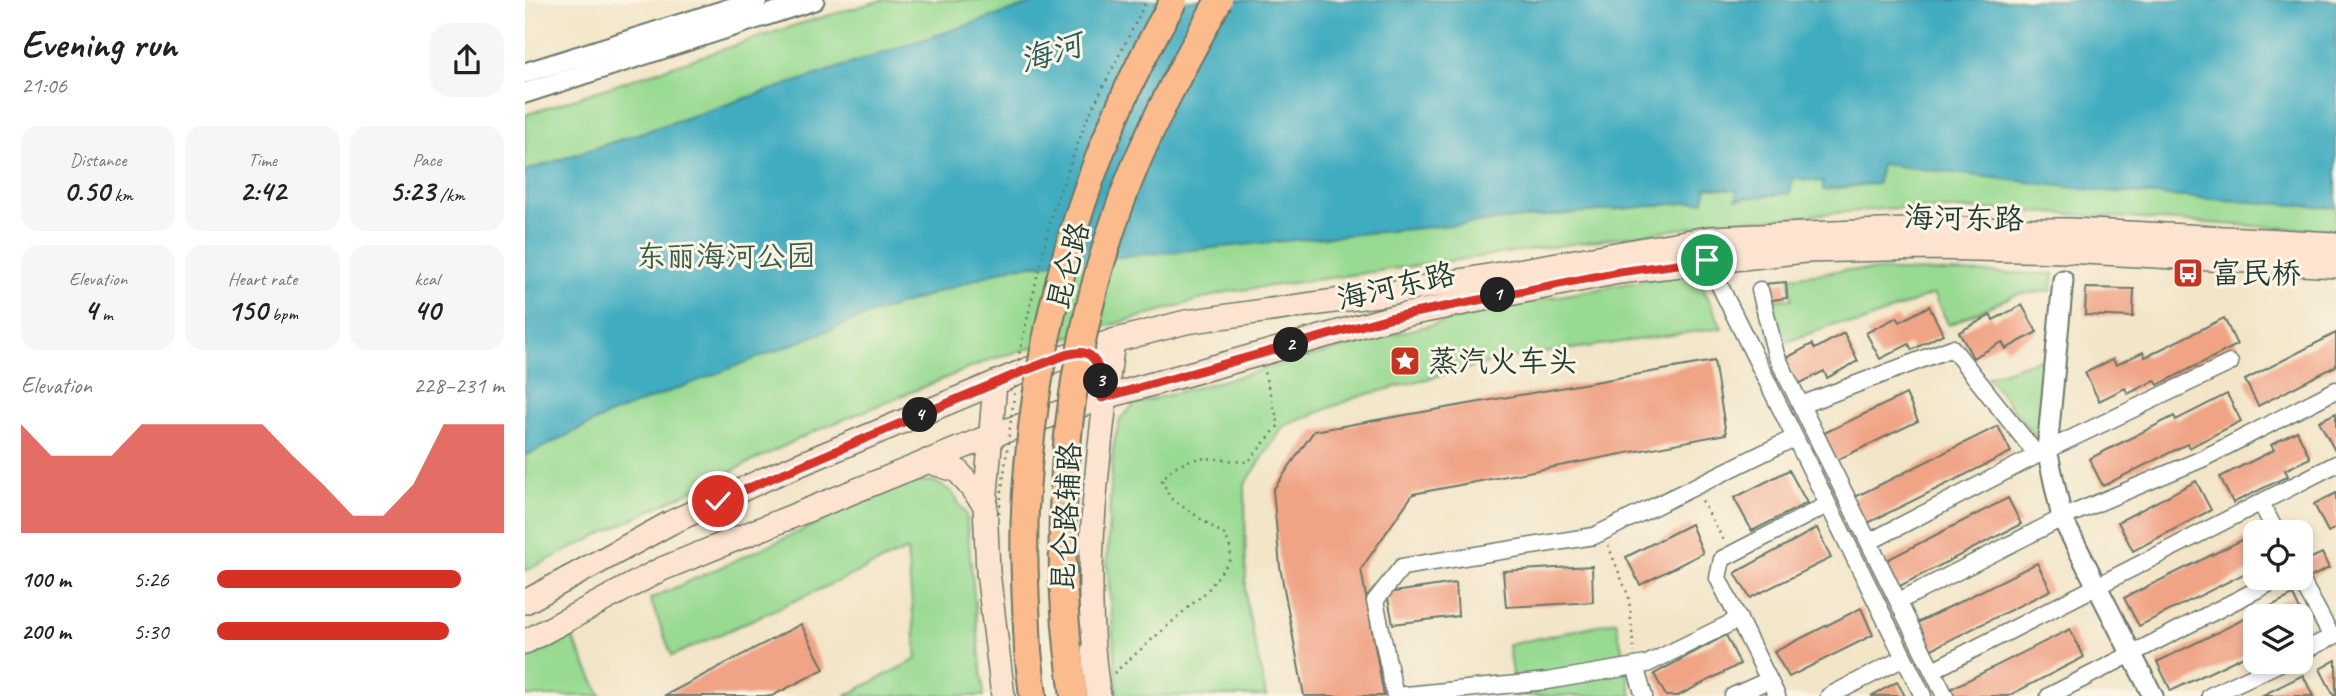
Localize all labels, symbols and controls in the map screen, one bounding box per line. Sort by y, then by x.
text: Evening run [21,21,177,68]
water label: 海河 [1015,22,1093,81]
button: share [430,23,504,97]
text: 21:06 [21,71,67,100]
text: Distance [70,148,127,172]
text: Time [248,148,277,172]
text: Pace [412,148,441,172]
text: 0.50 [64,172,110,210]
text: 2:42 [239,172,286,210]
text: 5:23 [389,172,435,210]
text: km [110,183,133,207]
text: /km [435,183,465,207]
street label: 海河东路 [1904,198,2024,238]
street label: 昆仑路 [1038,218,1098,314]
pin [1677,230,1737,290]
park label: 东丽海河公园 [636,237,816,275]
icon: arrive [1688,241,1726,279]
street label: 海河东路 [1333,254,1459,318]
place label: 富民桥 [2211,254,2301,292]
bus stop icon: 富民桥 [2171,256,2205,290]
text: Elevation [69,267,127,291]
text: Heart rate [228,267,297,291]
text: kcal [414,267,439,291]
pin: 1 [1481,278,1515,312]
text: 1 [1493,282,1502,306]
text: 4 [84,291,97,329]
text: 150 [227,291,267,329]
text: 40 [413,291,440,329]
text: m [97,302,113,326]
text: bpm [267,302,298,326]
pin: 2 [1273,328,1309,362]
text: 2 [1286,332,1295,356]
place label: 蒸汽火车头 [1428,342,1578,380]
place icon: 蒸汽火车头 [1388,344,1422,378]
pin: 3 [1083,364,1119,398]
text: 3 [1096,368,1105,392]
text: Elevation [21,371,92,400]
text: 228–231 m [413,371,504,400]
pin: 4 [903,398,937,432]
text: 4 [915,402,924,426]
street label: 昆仑路辅路 [1043,441,1089,593]
pin [688,471,748,531]
icon: check [699,482,737,520]
map controls [2243,520,2313,674]
button: locate [2243,520,2313,590]
text: 100 m [21,565,71,594]
text: 5:26 [133,565,169,594]
button: layers [2243,604,2313,674]
text: 200 m [21,617,71,646]
text: 5:30 [133,617,169,646]

